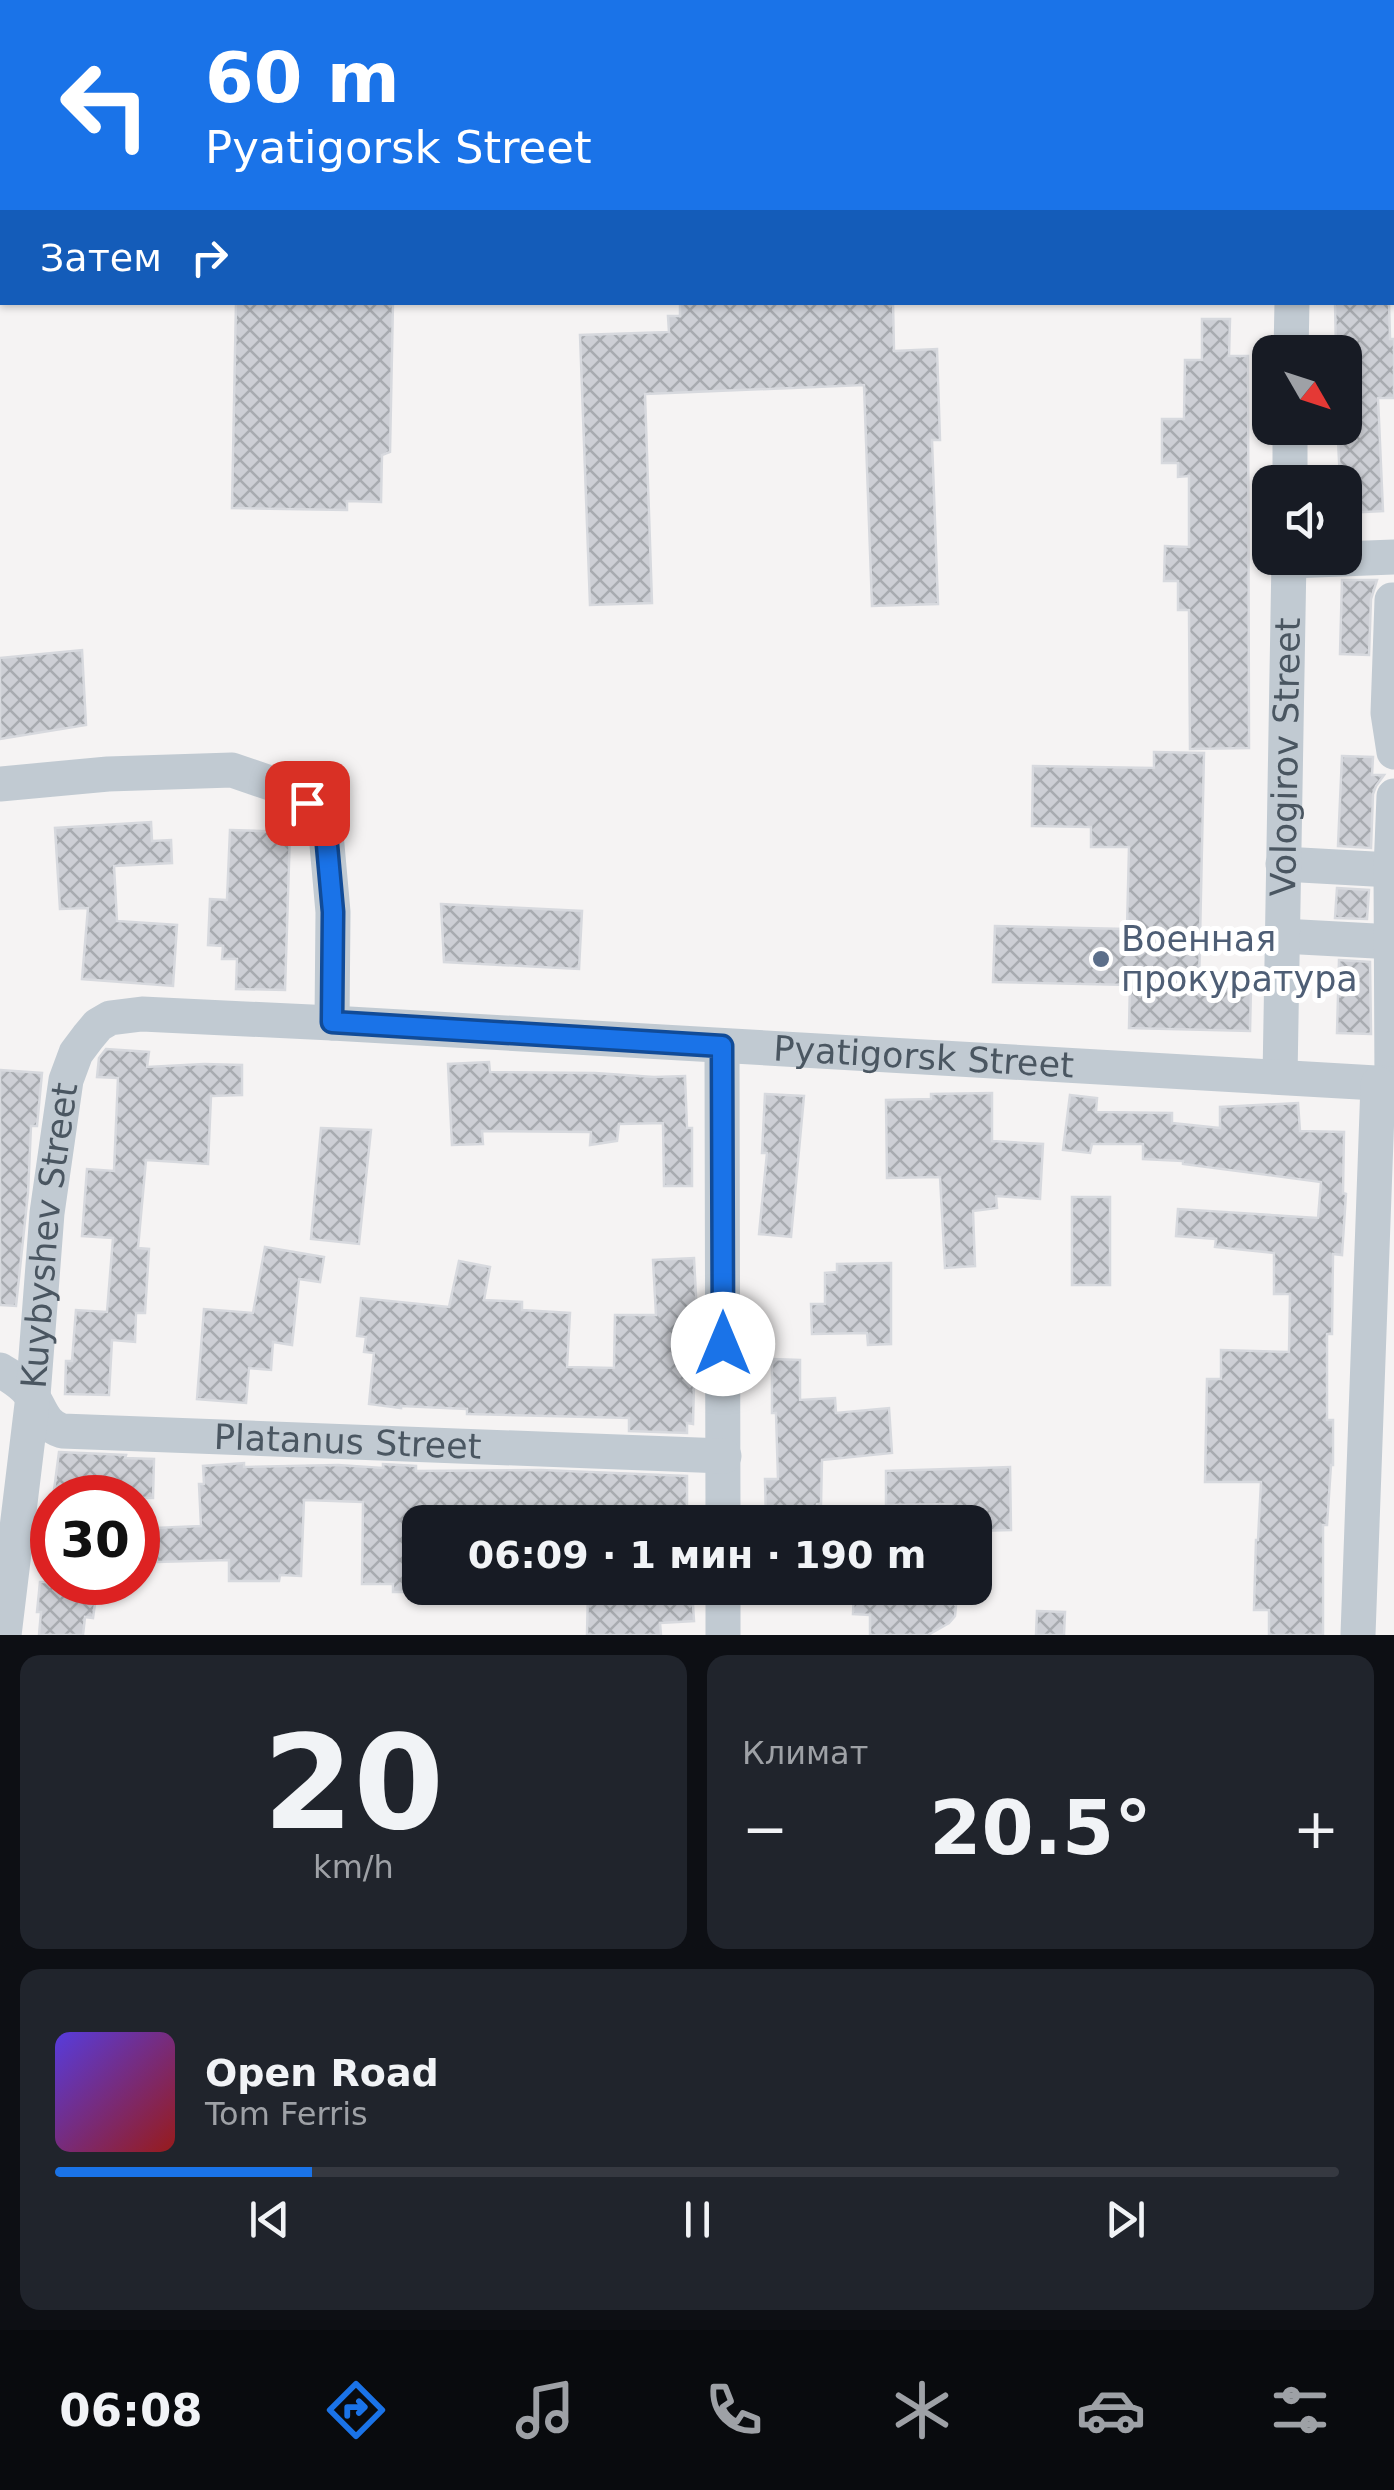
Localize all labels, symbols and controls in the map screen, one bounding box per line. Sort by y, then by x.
text: 60 m [205,37,400,119]
icon: left [40,40,170,170]
text: Pyatigorsk Street [205,121,592,174]
icon: right [182,230,237,285]
text: Затем [40,236,162,280]
north arrow [1252,335,1362,445]
map controls [1252,335,1362,575]
button: sound [1252,465,1362,575]
street label: Vologirov Street [1263,617,1308,897]
pin [265,761,350,846]
icon: arrive [280,776,335,831]
place label: Военная прокуратура [1121,919,1358,999]
marker: Военная прокуратура [1090,948,1112,970]
street label: Pyatigorsk Street [772,1028,1075,1086]
street label: Kuybyshev Street [14,1080,85,1390]
position arrow [671,1292,775,1396]
street label: Platanus Street [213,1417,482,1467]
speed limit sign: 30 [30,1475,160,1605]
text: 06:09 · 1 мин · 190 m [468,1533,926,1577]
text: 20 [263,1707,444,1859]
text: Климат [742,1734,868,1772]
text: 20.5° [929,1784,1152,1872]
text: − [742,1797,788,1861]
text: + [1293,1797,1339,1861]
text: km/h [313,1848,394,1886]
text: Open Road [205,2051,439,2095]
text: Tom Ferris [205,2095,368,2133]
icon: previous [242,2192,297,2247]
icon: pause [670,2192,725,2247]
icon: next [1098,2192,1153,2247]
icon: directions [321,2375,391,2445]
icon: music [510,2375,580,2445]
icon: phone [699,2375,769,2445]
icon: climate [887,2375,957,2445]
icon: car [1076,2375,1146,2445]
icon: filters [1265,2375,1335,2445]
text: 06:08 [59,2384,203,2437]

